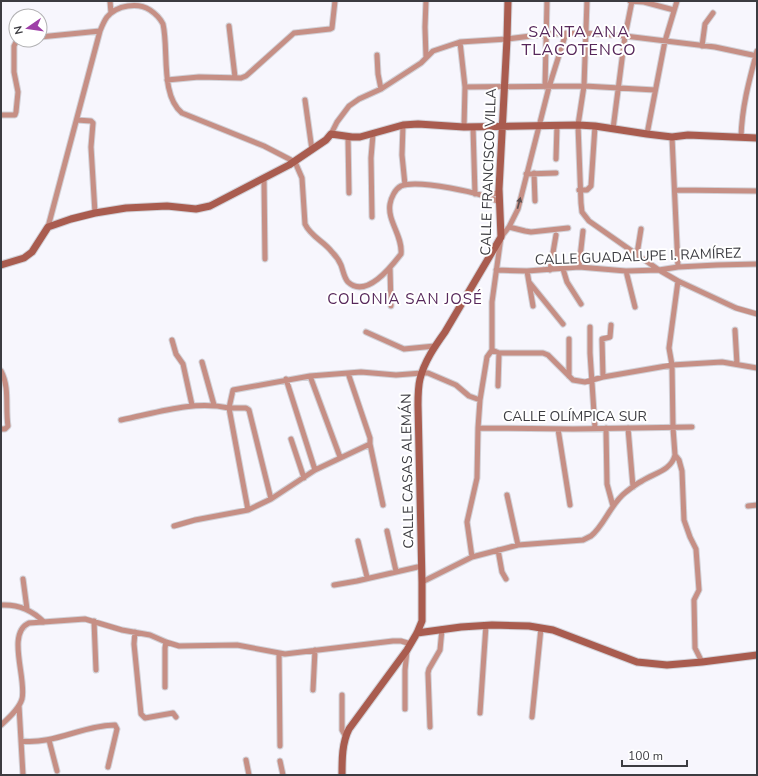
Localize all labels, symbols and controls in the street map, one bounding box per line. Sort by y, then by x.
north arrow [8,8,48,48]
district label: SANTA ANA TLACOTENCO [522,21,636,61]
text: N [11,24,27,36]
street label: CALLE FRANCISCO VILLA [476,88,501,256]
one-way arrow [516,197,522,209]
street label: CALLE GUADALUPE I. RAMÍREZ [535,243,741,270]
district label: COLONIA SAN JOSÉ [327,289,483,309]
street label: CALLE CASAS ALEMÁN [397,393,418,549]
street label: CALLE OLÍMPICA SUR [503,407,647,426]
scale bar [622,742,687,768]
text: 100 m [628,748,663,764]

